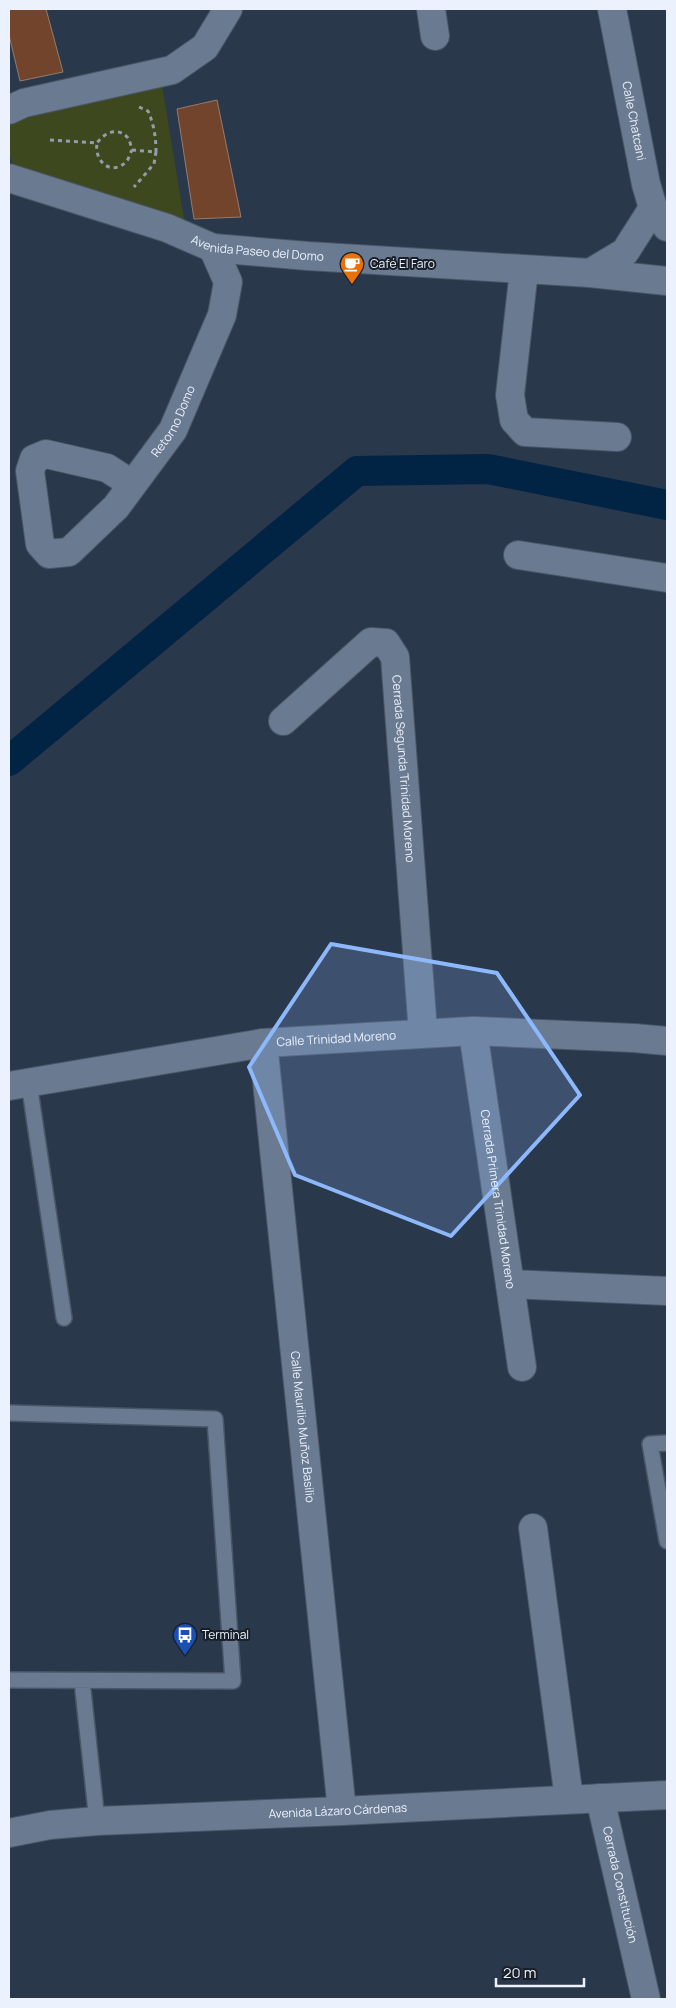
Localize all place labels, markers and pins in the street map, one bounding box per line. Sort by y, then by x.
cafe icon: Café El Faro [339,251,365,285]
place label: Café El Faro [370,255,435,272]
bus stop icon: Terminal [172,1622,198,1656]
place label: Terminal [202,1626,249,1643]

